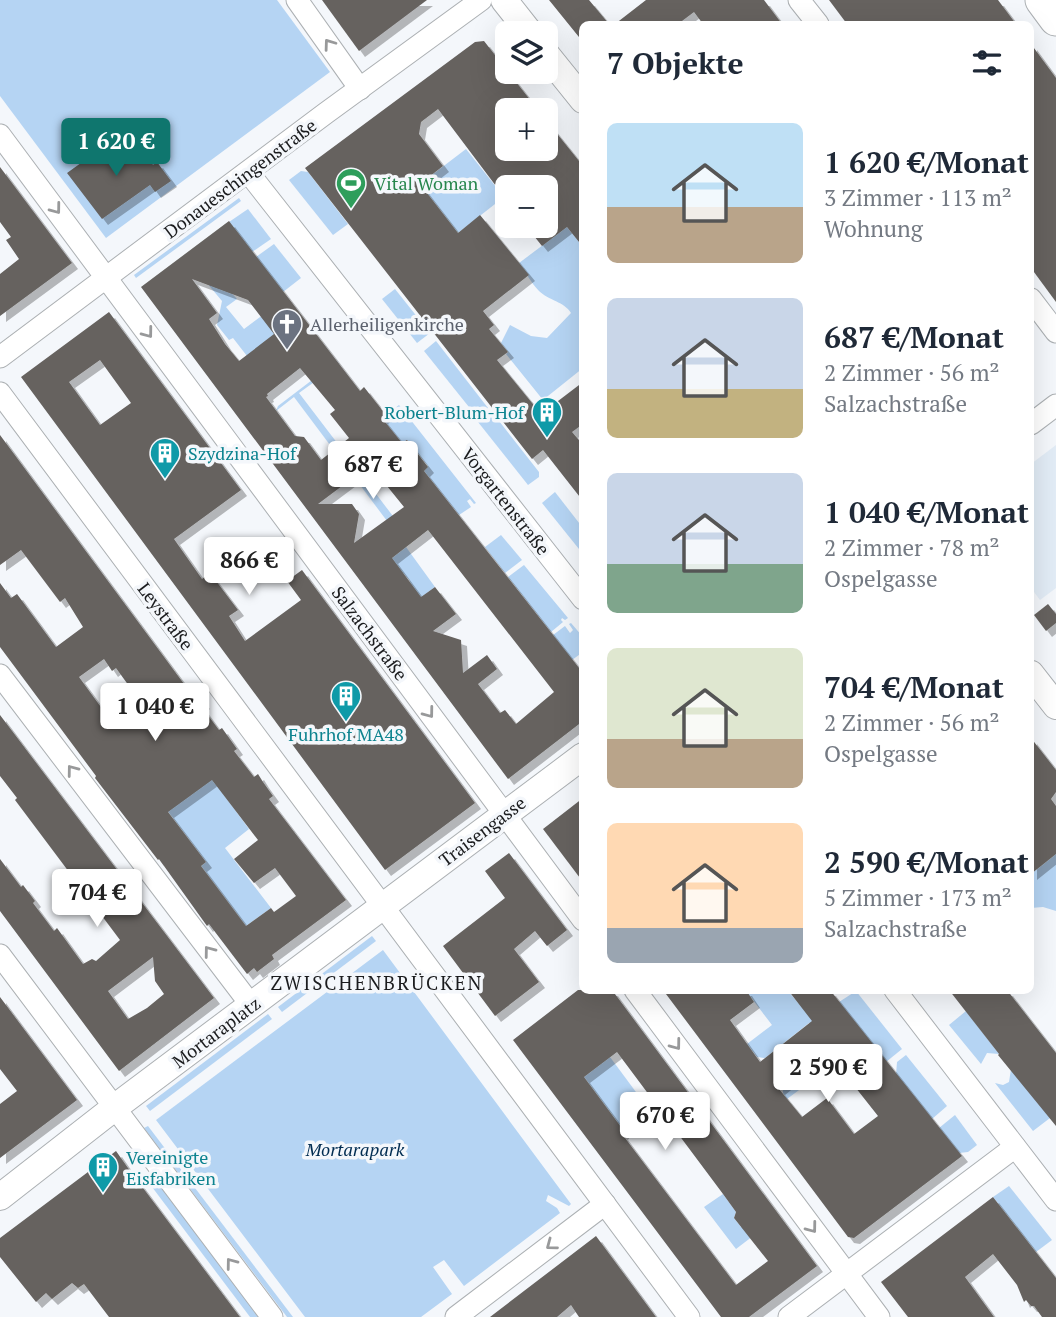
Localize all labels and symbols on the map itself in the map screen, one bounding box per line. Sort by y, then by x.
one-way arrow [325,39,337,52]
street label: Donaueschingenstraße [159,113,321,243]
pin: 1 620 € [51,118,181,178]
sports icon: Vital Woman [334,166,368,210]
place label: Vital Woman [374,171,479,195]
one-way arrow [47,201,60,214]
church icon: Allerheiligenkirche [270,307,304,351]
place label: Allerheiligenkirche [310,312,464,336]
one-way arrow [140,325,152,338]
building icon: Robert-Blum-Hof [530,395,564,439]
place label: Robert-Blum-Hof [384,400,526,424]
building icon: Szydzina-Hof [148,436,182,480]
place label: Szydzina-Hof [188,441,298,465]
pin: 687 € [324,442,422,501]
street label: Vorgartenstraße [456,442,556,560]
pin: 866 € [200,538,298,597]
street label: Leystraße [133,577,199,655]
street label: Salzachstraße [327,581,413,685]
building icon: Fuhrhof MA48 [329,679,363,723]
pin: 1 040 € [90,684,220,743]
one-way arrow [421,705,434,718]
place label: Fuhrhof MA48 [288,722,404,746]
one-way arrow [67,765,80,777]
street label: Traisengasse [434,790,530,872]
pin: 704 € [48,870,146,929]
one-way arrow [205,946,218,959]
district label: ZWISCHENBRÜCKEN [271,970,483,995]
street label: Mortaraplatz [167,991,265,1073]
one-way arrow [668,1037,681,1050]
pin: 2 590 € [763,1044,893,1104]
pin: 670 € [616,1092,714,1152]
park label: Mortarapark [305,1137,405,1161]
place label: Vereinigte Eisfabriken [126,1145,216,1190]
building icon: Vereinigte Eisfabriken [86,1150,120,1194]
one-way arrow [804,1220,817,1232]
one-way arrow [546,1237,558,1250]
one-way arrow [227,1258,239,1270]

